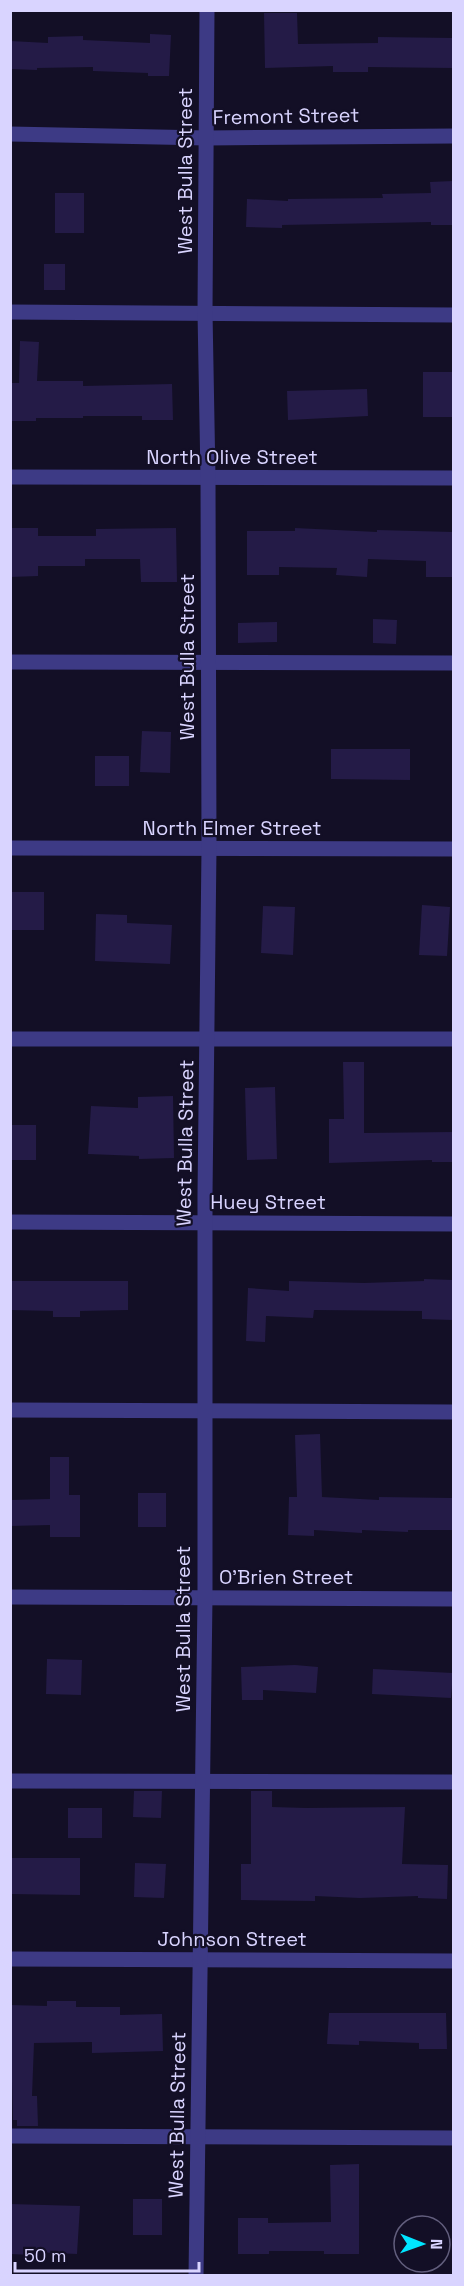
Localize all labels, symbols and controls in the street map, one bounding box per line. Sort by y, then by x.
street label: West Bulla Street [172,88,198,254]
street label: Fremont Street [212,102,360,130]
street label: North Olive Street [146,444,318,470]
street label: West Bulla Street [174,574,200,740]
street label: North Elmer Street [143,815,321,841]
street label: West Bulla Street [171,1059,199,1227]
street label: Huey Street [210,1189,326,1215]
street label: West Bulla Street [170,1546,196,1712]
street label: O'Brien Street [219,1564,353,1590]
street label: Johnson Street [157,1926,307,1952]
street label: West Bulla Street [163,2031,191,2199]
north arrow [392,2214,452,2274]
scale bar [15,2235,200,2273]
text: N [426,2239,447,2250]
text: 50 m [24,2244,66,2267]

